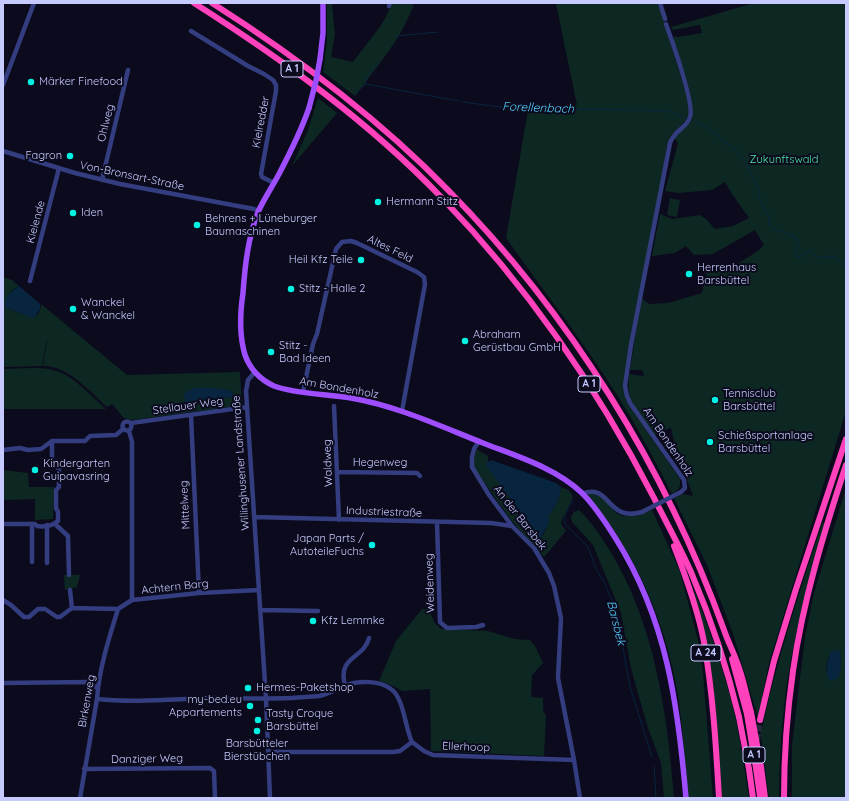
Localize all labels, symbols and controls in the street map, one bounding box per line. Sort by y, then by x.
road number: A 1 [281,61,303,77]
place label: Märker Finefood [39,75,123,89]
marker: Märker Finefood [26,77,36,87]
street label: Kielredder [250,95,272,149]
water label: Forellenbach [502,100,574,116]
street label: Ohlweg [95,103,117,143]
place label: Fagron [25,149,62,163]
marker: Fagron [65,151,75,161]
park label: Zukunftswald [750,153,818,167]
street label: Von-Bronsart-Straße [79,159,185,193]
place label: Hermann Stitz [386,195,458,209]
marker: Hermann Stitz [373,197,383,207]
street label: Kielende [24,199,48,245]
place label: Iden [81,206,103,220]
marker: Iden [68,208,78,218]
place label: Behrens + Lüneburger Baumaschinen [205,212,317,238]
marker: Behrens + Lüneburger Baumaschinen [192,220,202,230]
street label: Altes Feld [365,232,415,266]
place label: Heil Kfz Teile [289,253,353,267]
marker: Heil Kfz Teile [356,255,366,265]
place label: Herrenhaus Barsbüttel [697,261,756,287]
marker: Herrenhaus Barsbüttel [684,269,694,279]
place label: Stitz - Halle 2 [299,282,365,296]
marker: Stitz - Halle 2 [286,284,296,294]
place label: Wanckel & Wanckel [81,296,135,322]
marker: Wanckel & Wanckel [68,304,78,314]
place label: Abraham Gerüstbau GmbH [473,328,561,354]
marker: Abraham Gerüstbau GmbH [460,336,470,346]
place label: Stitz - Bad Ideen [279,339,331,365]
marker: Stitz - Bad Ideen [266,347,276,357]
street label: Am Bondenholz [298,375,380,401]
road number: A 1 [578,376,600,392]
place label: Tennisclub Barsbüttel [723,387,776,413]
street label: Stellauer Weg [152,395,224,417]
street label: Willinghusener Landstraße [230,395,252,531]
marker: Tennisclub Barsbüttel [710,395,720,405]
street label: Am Bondenholz [640,405,696,479]
place label: Schießsportanlage Barsbüttel [718,429,813,455]
marker: Schießsportanlage Barsbüttel [705,437,715,447]
street label: Waldweg [321,439,335,487]
street label: Hegenweg [353,456,407,470]
place label: Kindergarten Guipavasring [43,457,110,483]
marker: Kindergarten Guipavasring [30,465,40,475]
street label: Mittelweg [177,480,193,530]
street label: An der Barsbek [491,483,549,553]
street label: Industriestraße [346,504,422,520]
place label: Japan Parts / AutoteileFuchs [290,532,364,558]
marker: Japan Parts / AutoteileFuchs [367,540,377,550]
street label: Weidenweg [422,553,438,613]
street label: Achtern Barg [141,577,209,597]
water label: Barsbek [603,599,629,647]
place label: Kfz Lemmke [321,614,385,628]
marker: Kfz Lemmke [308,616,318,626]
road number: A 24 [691,645,721,661]
street label: Birkenweg [76,674,98,728]
place label: Hermes-Paketshop [256,681,354,695]
marker: Hermes-Paketshop [243,683,253,693]
place label: my-bed.eu Appartements [169,693,242,719]
marker: my-bed.eu Appartements [245,701,255,711]
place label: Tasty Croque Barsbüttel [266,707,333,733]
marker: Tasty Croque Barsbüttel [253,715,263,725]
marker: Barsbütteler Bierstübchen [252,726,262,736]
place label: Barsbütteler Bierstübchen [224,737,290,763]
street label: Ellerhoop [442,740,490,754]
road number: A 1 [743,747,765,763]
street label: Danziger Weg [111,752,183,766]

